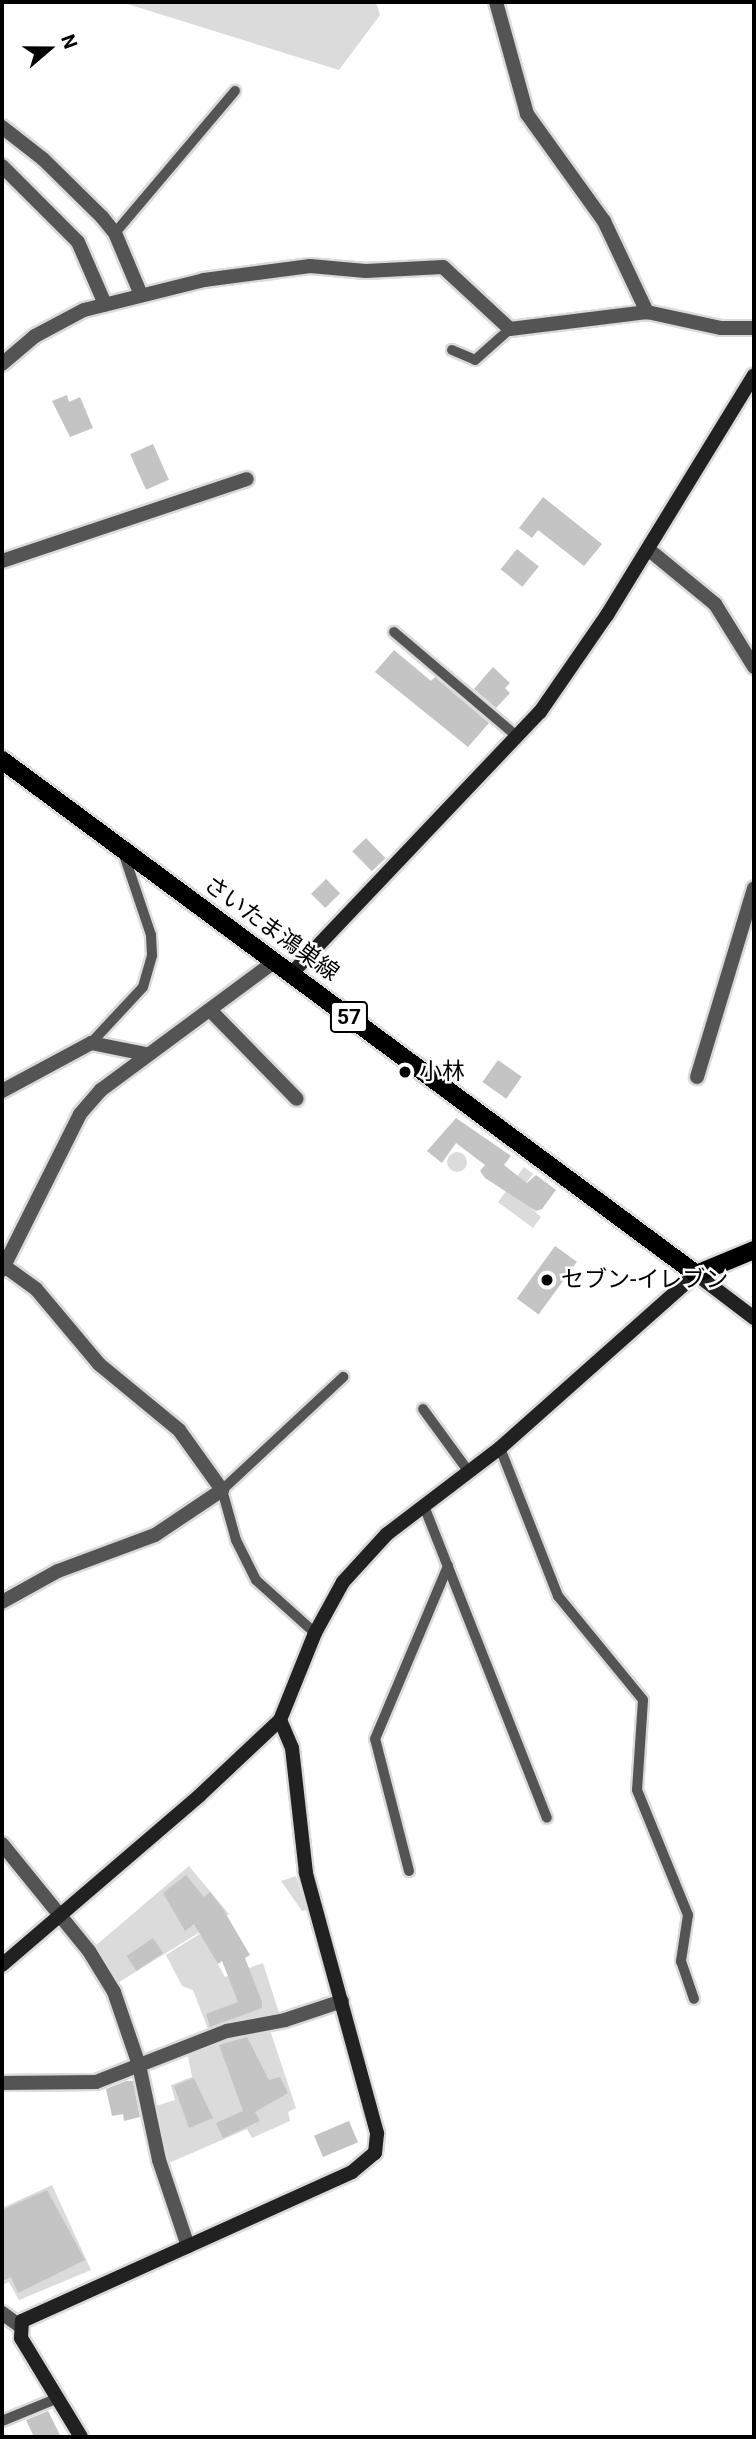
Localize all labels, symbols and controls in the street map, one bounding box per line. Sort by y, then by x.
north arrow [14,14,84,84]
text: N [56,31,82,52]
street label: さいたま鴻巣線 [198,871,344,987]
road number: 57 [330,1000,368,1034]
place label: 小林 [419,1058,465,1086]
marker: 小林 [397,1064,413,1080]
place label: セブン-イレブン [561,1266,728,1294]
marker: セブン-イレブン [539,1272,555,1288]

